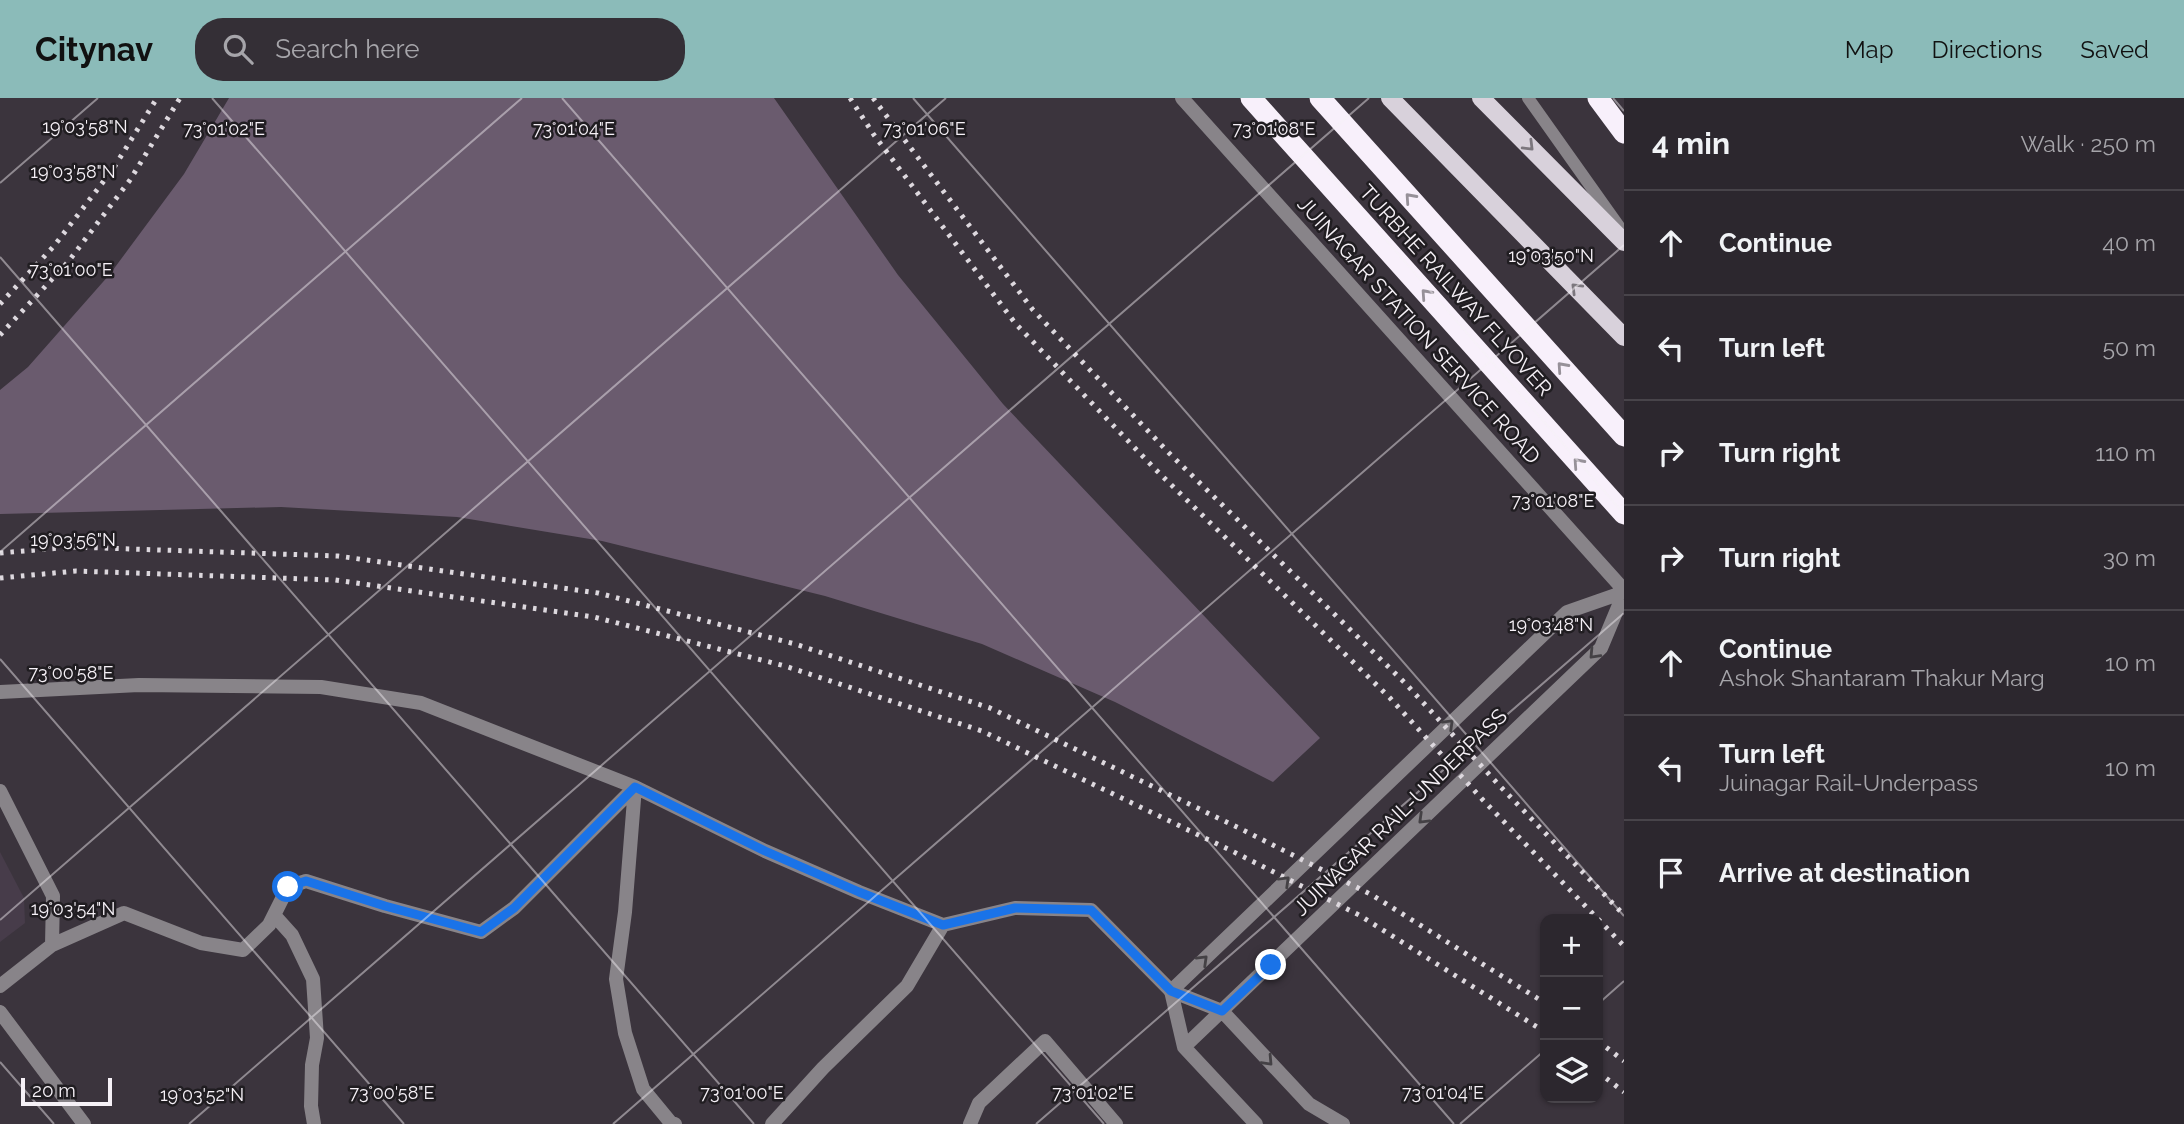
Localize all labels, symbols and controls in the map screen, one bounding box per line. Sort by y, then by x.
search box [195,18,685,81]
text: Citynav [35,30,153,69]
icon: search [219,30,257,68]
text: Search here [275,34,420,64]
text: Map [1845,35,1894,64]
text: Directions [1932,35,2042,64]
text: Saved [2080,35,2149,64]
text: 19°03'58"N [42,116,128,137]
text: 73°01'02"E [183,118,265,139]
text: 73°01'04"E [533,118,615,139]
text: 73°01'06"E [882,118,966,139]
text: 73°01'08"E [1232,118,1316,139]
text: 4 min [1652,126,1730,161]
text: Walk · 250 m [2021,130,2156,157]
one-way arrow [1521,138,1534,151]
text: 19°03'58"N [30,161,116,182]
street label: TURBHE RAILWAY FLYOVER [1355,179,1557,401]
street label: JUINAGAR STATION SERVICE ROAD [1292,191,1546,469]
one-way arrow [1406,193,1418,206]
icon: ahead [1652,224,1690,262]
text: Continue [1719,228,1832,258]
text: 40 m [2102,229,2156,256]
text: 19°03'50"N [1508,245,1594,266]
text: 73°01'00"E [29,259,113,280]
one-way arrow [1572,284,1584,296]
one-way arrow [1422,289,1435,302]
icon: left [1652,329,1690,367]
text: Turn left [1719,333,1825,363]
text: 50 m [2102,334,2156,361]
one-way arrow [1558,363,1570,376]
icon: right [1652,434,1690,472]
text: Turn right [1719,438,1840,468]
text: 110 m [2095,439,2156,466]
one-way arrow [1574,458,1587,471]
text: 73°01'08"E [1511,490,1595,511]
text: 19°03'56"N [30,529,116,550]
icon: right [1652,539,1690,577]
text: Turn right [1719,543,1840,573]
text: 30 m [2103,544,2156,571]
text: 19°03'48"N [1509,614,1593,635]
text: Continue [1719,634,1832,664]
icon: ahead [1652,644,1690,682]
one-way arrow [1590,646,1603,659]
text: 10 m [2105,649,2156,676]
text: 73°00'58"E [28,662,114,683]
text: Ashok Shantaram Thakur Marg [1719,664,2045,691]
street label: JUINAGAR RAIL-UNDERPASS [1288,703,1512,921]
one-way arrow [1441,719,1454,732]
text: Turn left [1719,739,1825,769]
icon: left [1652,749,1690,787]
text: 10 m [2105,754,2156,781]
text: Juinagar Rail-Underpass [1719,769,1978,796]
one-way arrow [1418,811,1431,823]
icon: arrive [1652,854,1690,892]
text: Arrive at destination [1719,858,1970,888]
route start [272,871,303,902]
one-way arrow [1277,877,1290,890]
text: 19°03'54"N [31,898,115,919]
map controls [1540,914,1603,1103]
button: + [1540,914,1603,977]
route end [1255,949,1286,980]
one-way arrow [1195,955,1208,968]
button: − [1540,977,1603,1040]
button: layers [1540,1040,1603,1103]
one-way arrow [1260,1053,1273,1066]
scale bar [21,1075,112,1107]
text: 20 m [32,1079,76,1101]
text: 73°00'58"E [349,1082,435,1103]
text: 73°01'00"E [700,1082,784,1103]
text: 73°01'02"E [1052,1082,1134,1103]
text: 73°01'04"E [1402,1082,1484,1103]
text: 19°03'52"N [160,1084,244,1105]

